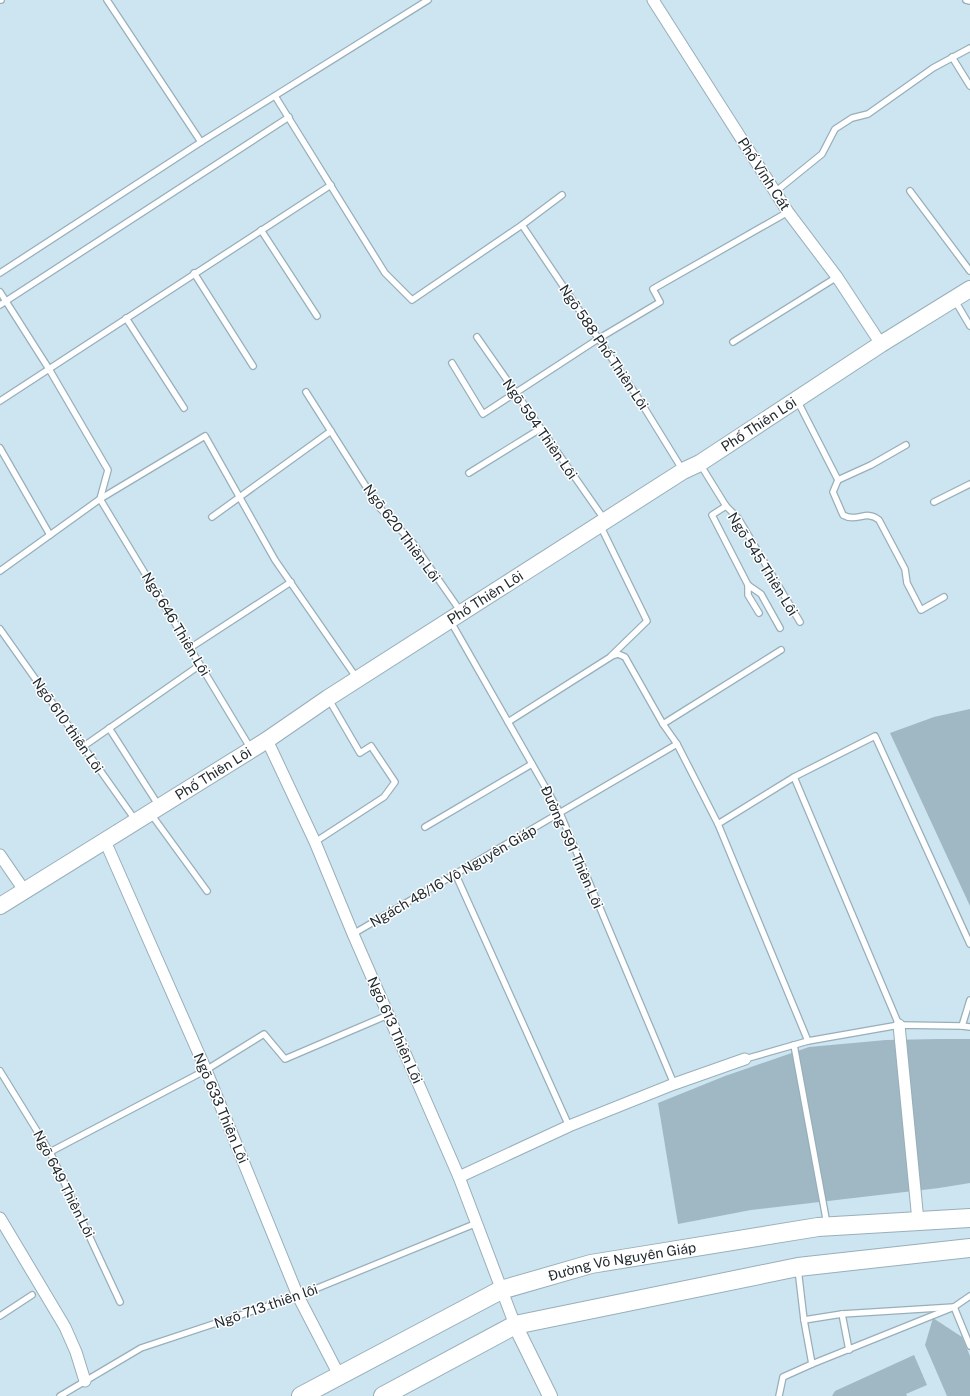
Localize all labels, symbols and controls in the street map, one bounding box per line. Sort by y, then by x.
street label: Phố Vĩnh Cát [735,135,793,213]
street label: Ngõ 588 Phố Thiên Lôi [556,281,652,413]
street label: Ngõ 594 Thiên Lôi [499,376,581,482]
street label: Phố Thiên Lôi [718,394,799,455]
street label: Ngõ 620 Thiên Lôi [360,481,444,585]
street label: Ngõ 545 Thiên Lôi [725,509,801,619]
street label: Phố Thiên Lôi [444,567,526,628]
street label: Ngõ 646 Thiên Lôi [139,569,213,679]
street label: Ngõ 610 thiên Lôi [29,674,107,776]
street label: Phố Thiên Lôi [172,744,254,803]
street label: Đường 591 Thiên Lôi [538,783,606,911]
street label: Ngách 48/16 Vô Nguyên Giáp [367,822,539,930]
street label: Ngõ 613 Thiên Lôi [364,974,426,1086]
street label: Ngõ 633 Thiên Lôi [191,1050,251,1166]
street label: Ngõ 649 Thiên Lôi [30,1128,98,1240]
street label: Đường Võ Nguyên Giáp [546,1239,697,1284]
street label: Ngõ 713 thiên lôi [212,1281,320,1331]

